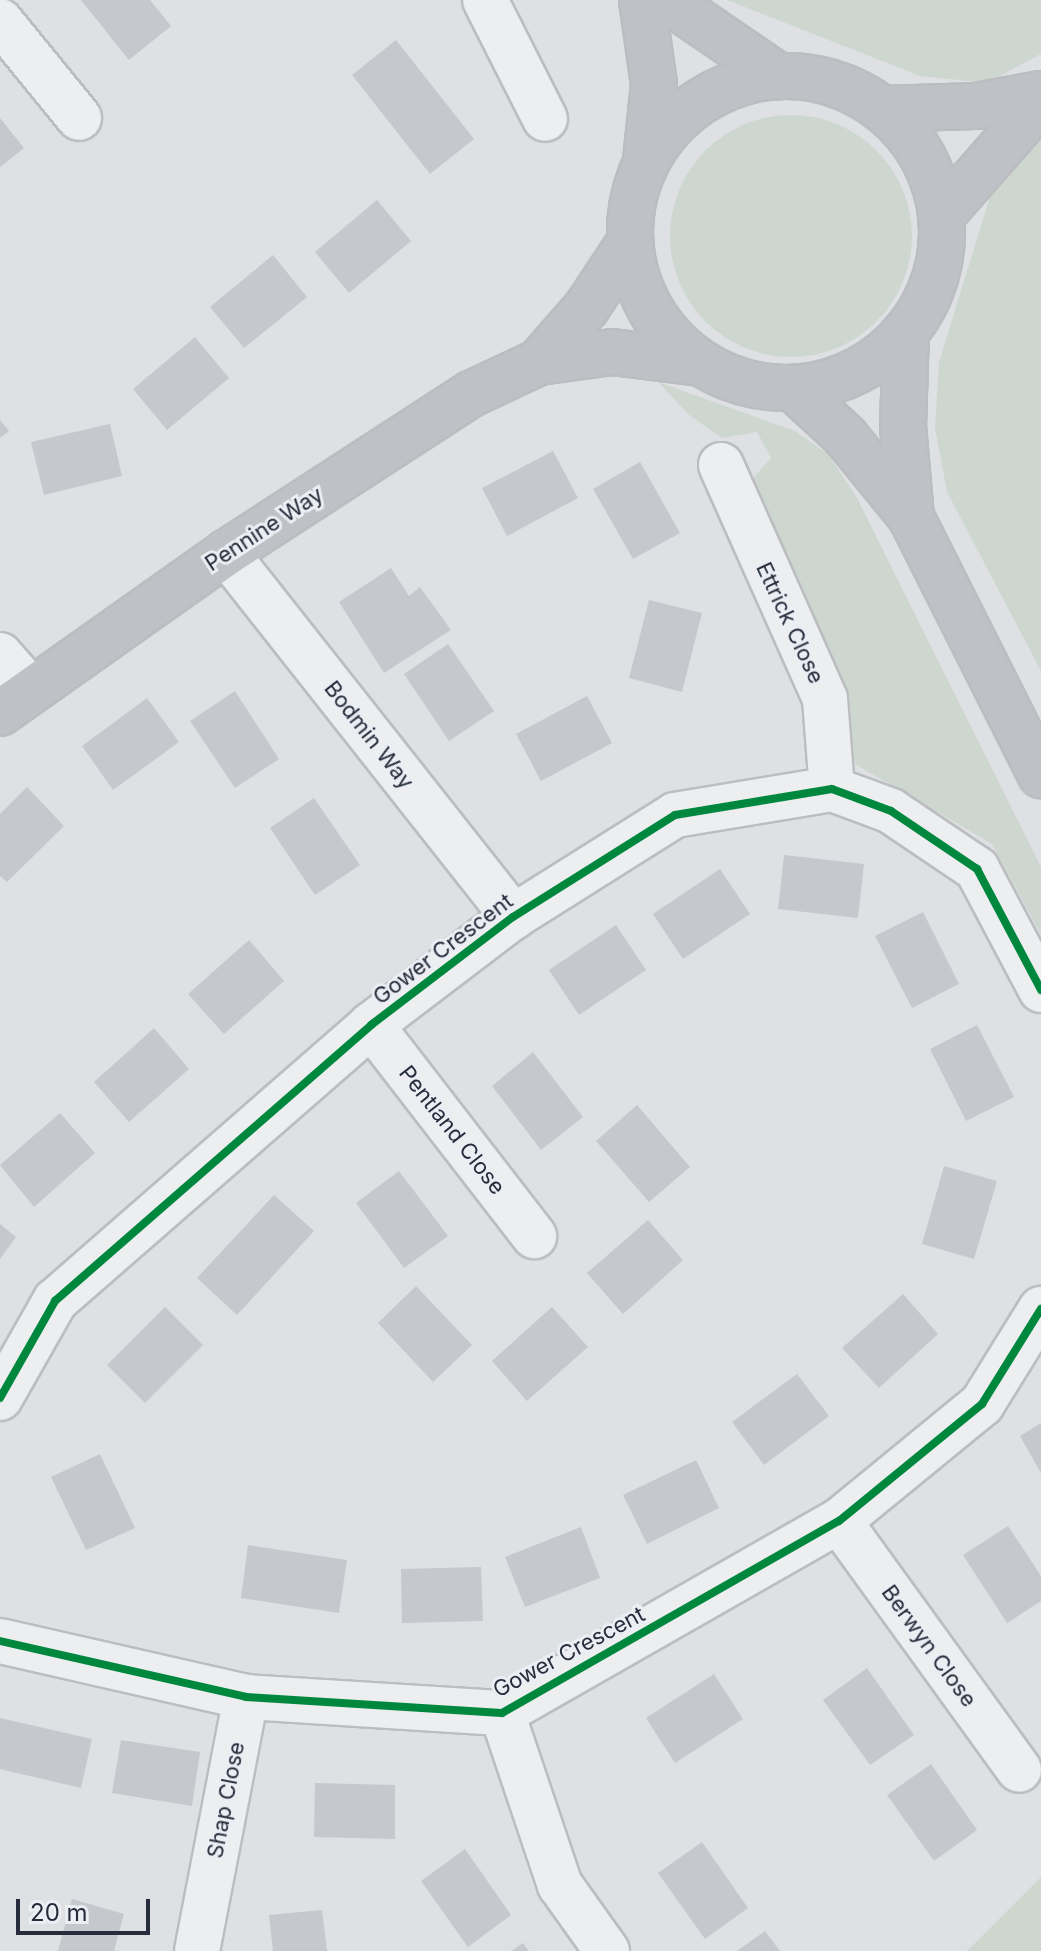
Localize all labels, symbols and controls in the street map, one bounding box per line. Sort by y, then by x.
street label: Pennine Way [200,481,328,577]
street label: Ettrick Close [750,558,830,688]
street label: Bodmin Way [319,676,419,794]
street label: Gower Crescent [368,888,518,1010]
street label: Pentland Close [393,1060,511,1200]
street label: Berwyn Close [876,1580,982,1712]
street label: Gower Crescent [489,1601,649,1703]
street label: Shap Close [202,1739,250,1861]
scale bar [20,1883,154,1933]
text: 20 m [30,1898,88,1927]

